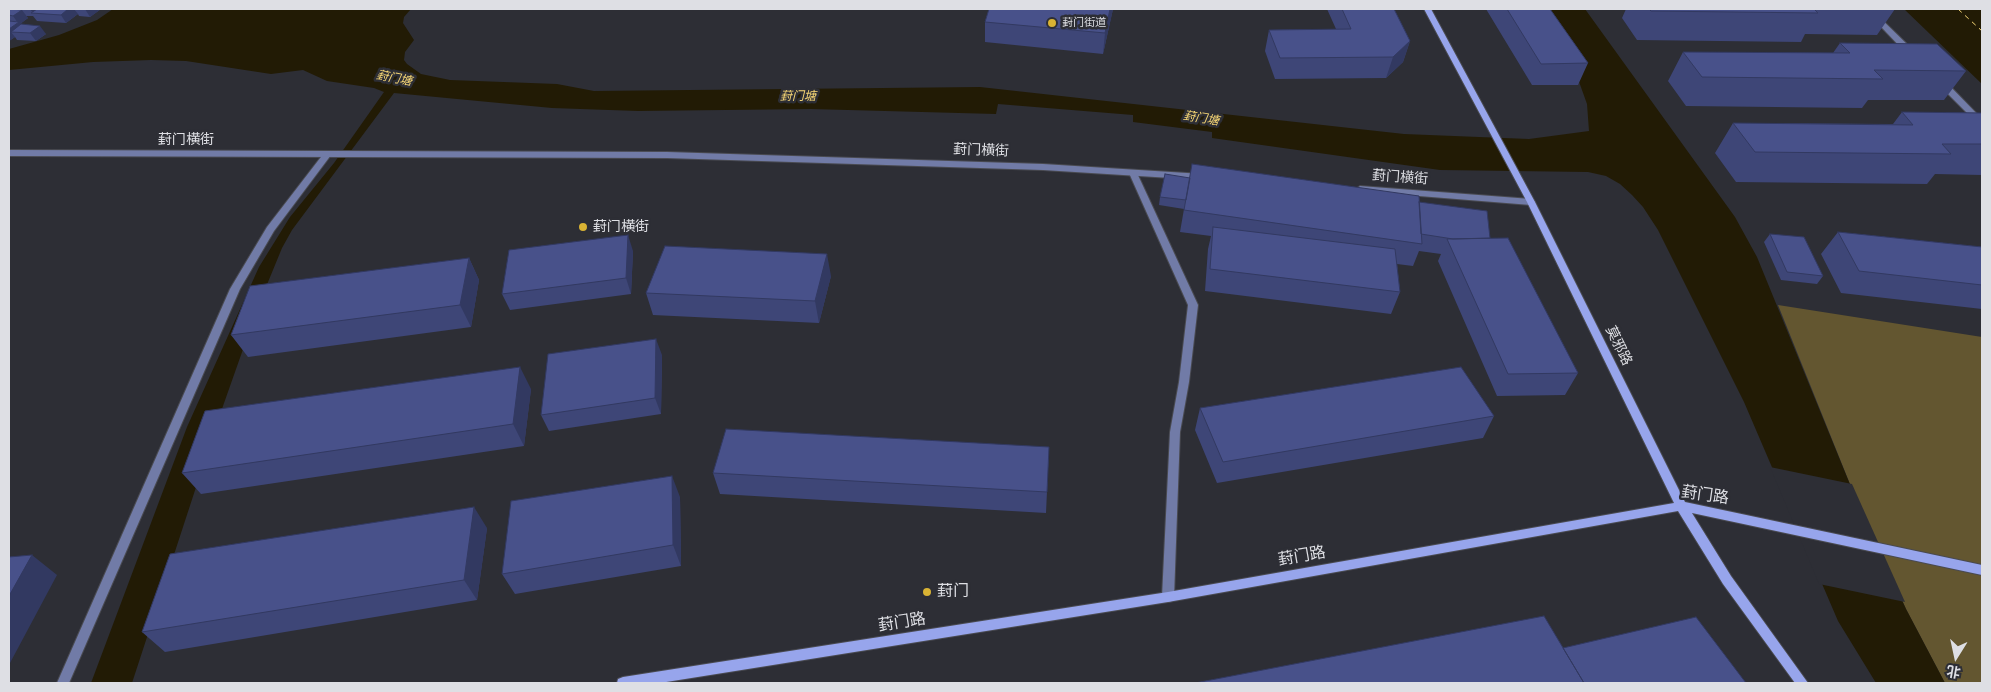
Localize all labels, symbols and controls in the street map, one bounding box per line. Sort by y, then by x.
place label: 葑门街道 [1062,16,1106,30]
marker: 葑门街道 [1046,17,1058,29]
water label: 葑门塘 [375,68,413,90]
water label: 葑门塘 [780,90,816,104]
water label: 葑门塘 [1182,109,1220,129]
street label: 葑门横街 [158,132,214,148]
street label: 葑门横街 [953,142,1009,160]
street label: 葑门横街 [1371,168,1429,188]
place label: 葑门横街 [593,219,649,235]
marker: 葑门横街 [577,221,589,233]
street label: 莫邪路 [1601,323,1635,369]
street label: 葑门路 [1680,483,1730,509]
street label: 葑门路 [1277,543,1327,571]
place label: 葑门 [937,582,969,602]
marker: 葑门 [921,586,933,598]
street label: 葑门路 [877,610,927,636]
north arrow [1931,632,1981,682]
text: 北 [1945,661,1962,683]

